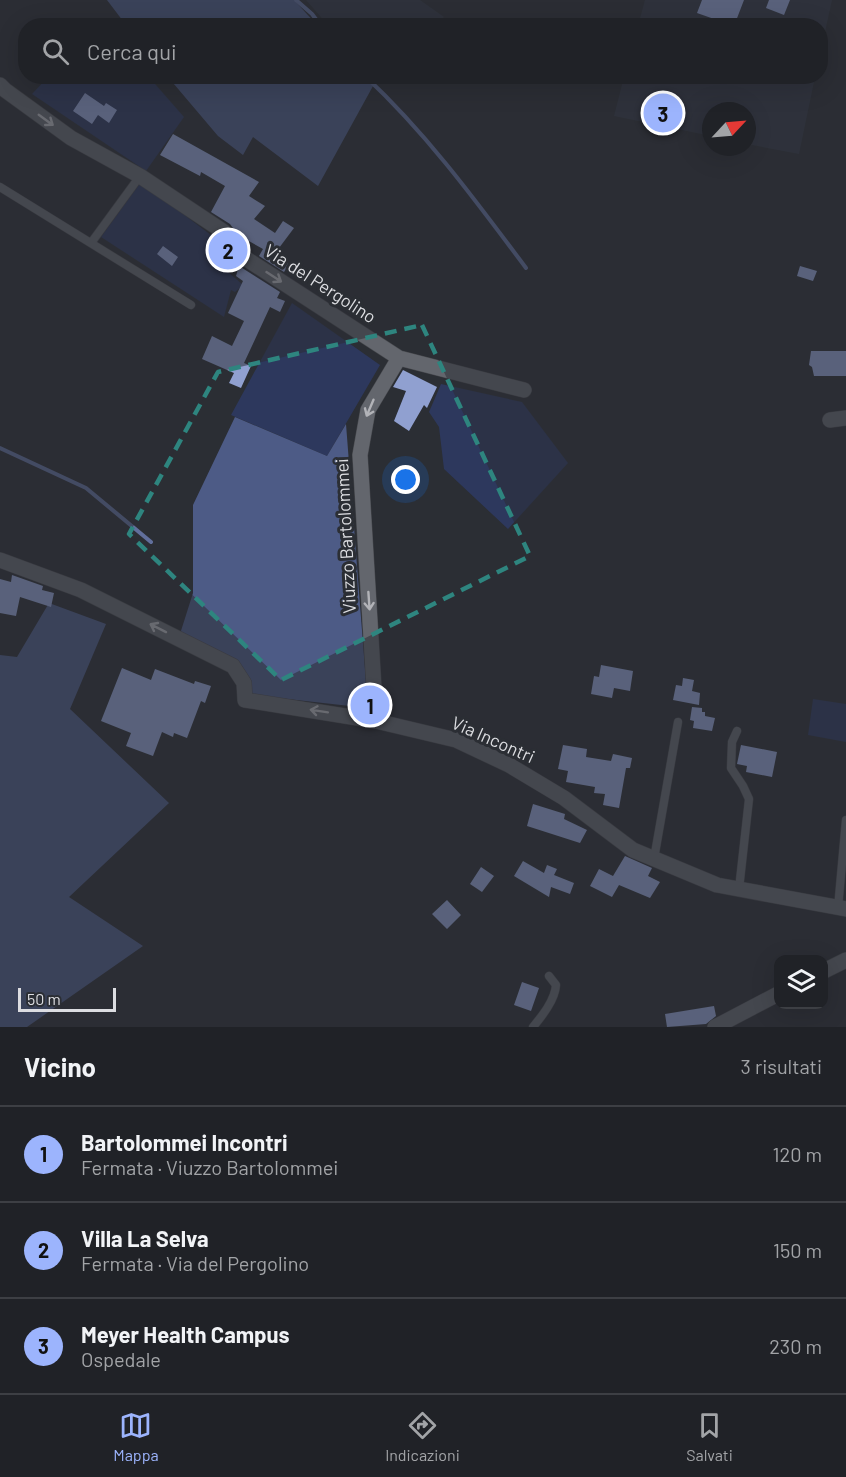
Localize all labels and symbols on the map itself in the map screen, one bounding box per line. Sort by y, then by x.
pin: 3 [644,90,682,136]
north arrow [702,102,756,156]
one-way arrow [38,114,54,126]
pin: 2 [208,228,248,272]
street label: Via del Pergolino [260,239,381,328]
one-way arrow [265,271,282,283]
one-way arrow [364,399,375,417]
street label: Viuzzo Bartolommei [330,458,360,614]
your location [391,465,420,494]
one-way arrow [364,591,375,611]
one-way arrow [150,622,168,634]
pin: 1 [350,682,389,728]
one-way arrow [309,706,329,717]
street label: Via Incontri [448,711,538,767]
scale bar [18,985,116,1012]

